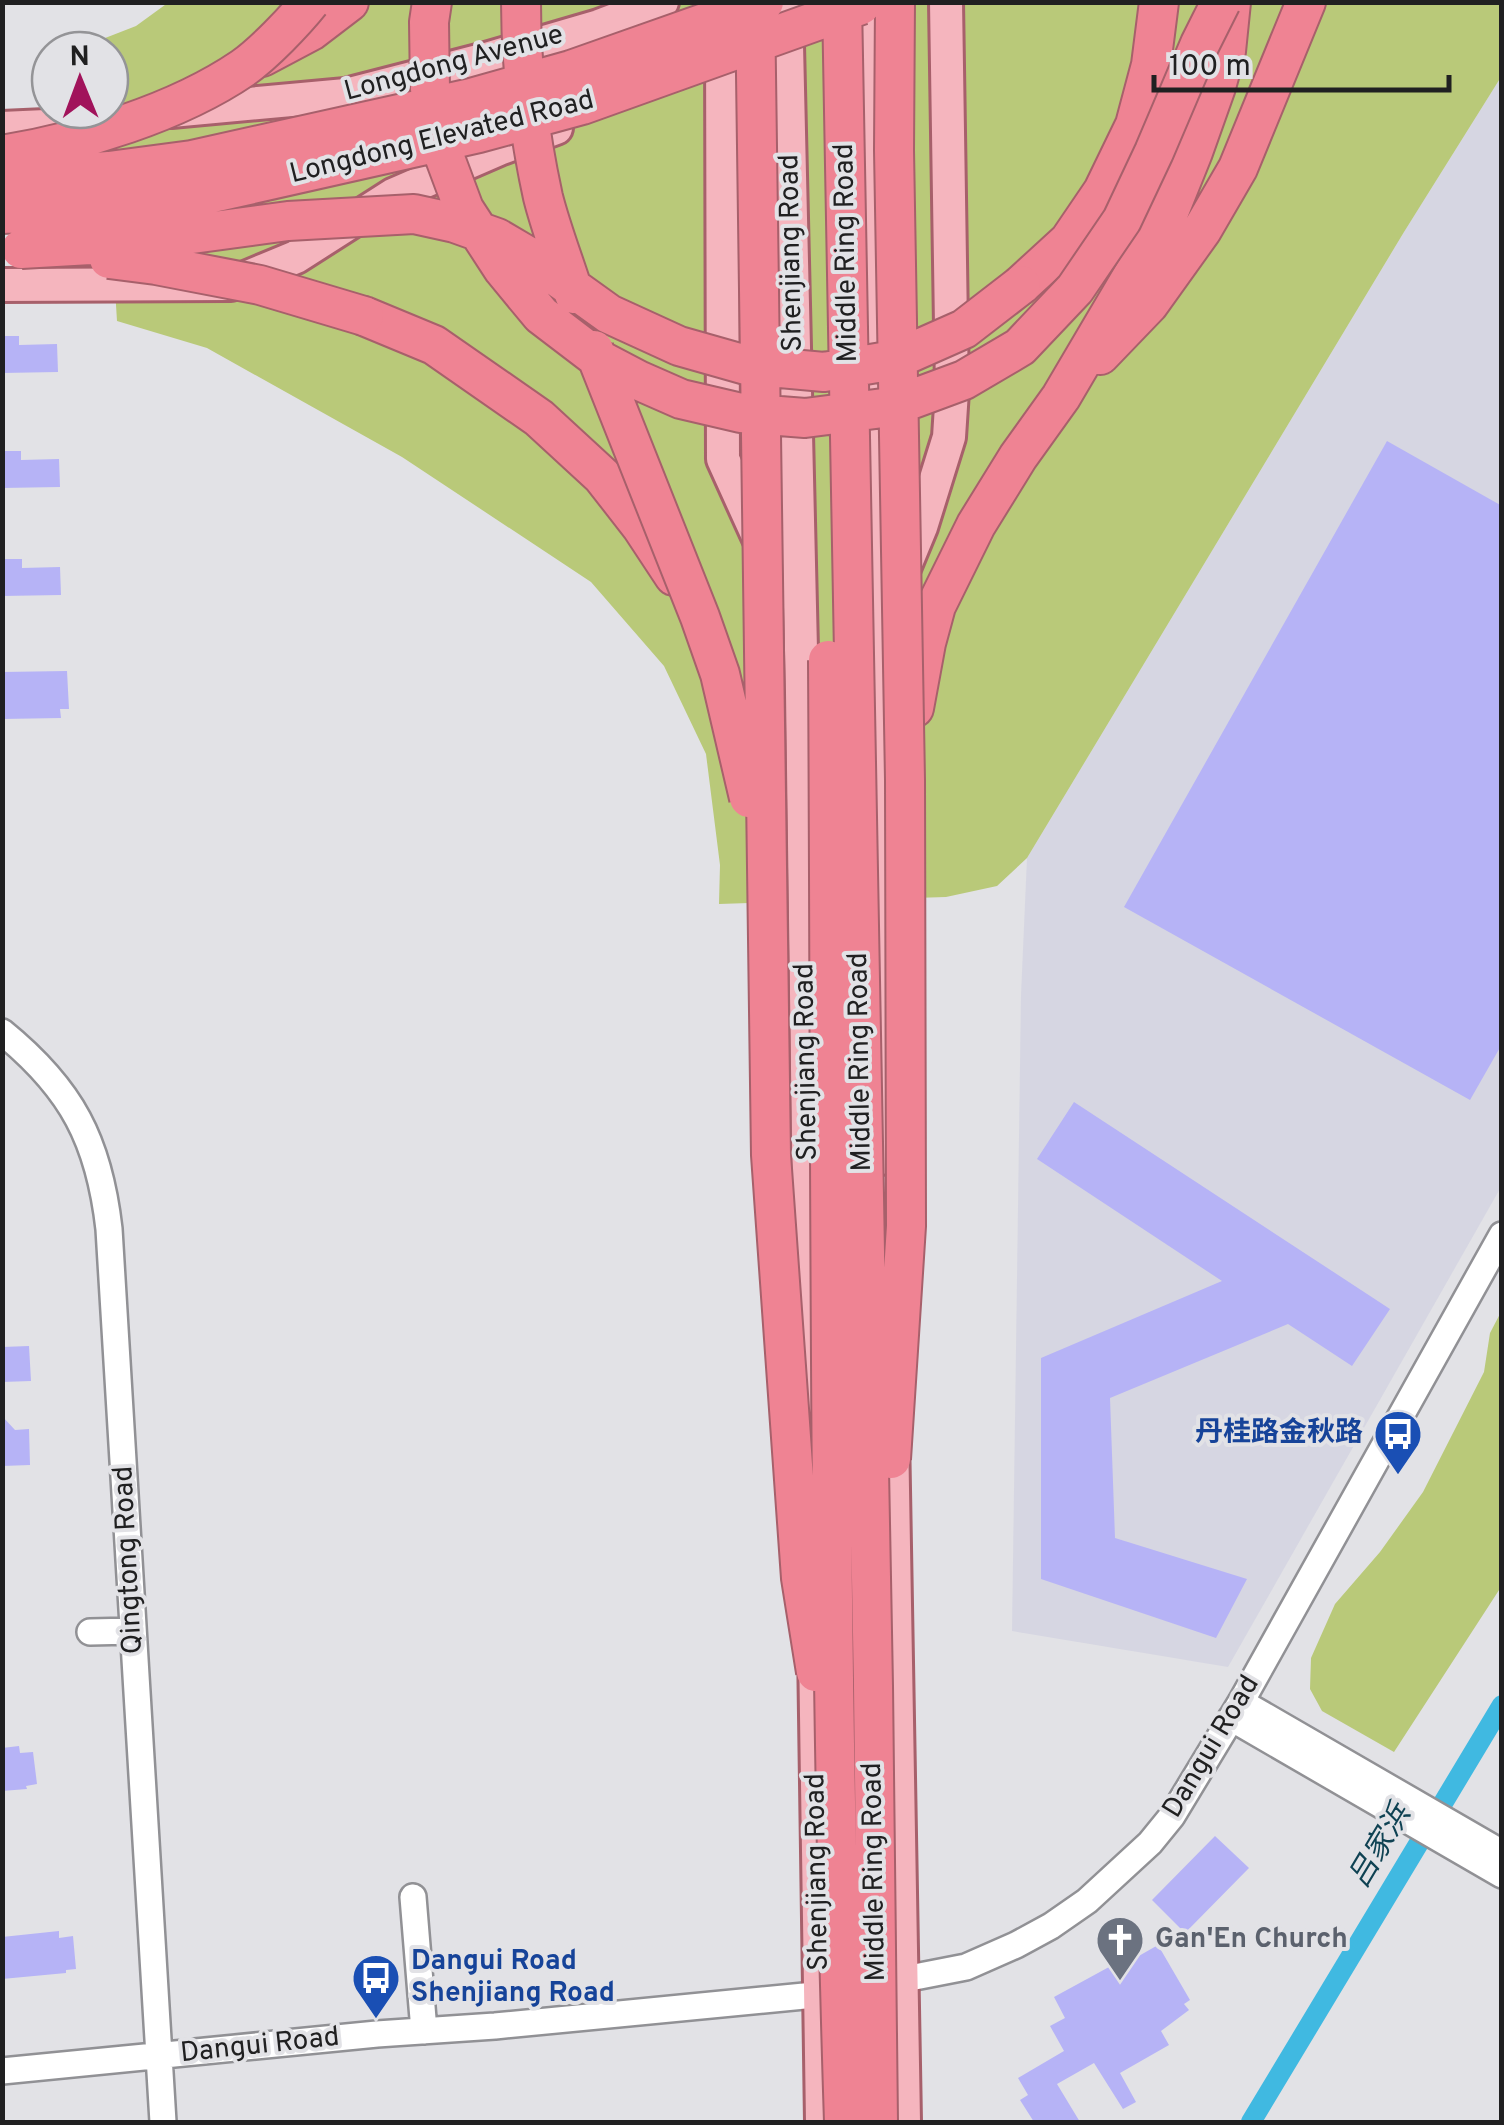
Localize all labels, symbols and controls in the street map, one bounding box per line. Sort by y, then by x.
street label: Longdong Avenue [341,17,567,111]
north arrow [30,30,130,130]
scale bar [1154,30,1449,92]
text: N [69,40,90,76]
text: 100 m [1169,49,1251,86]
street label: Longdong Elevated Road [286,83,598,193]
street label: Middle Ring Road [827,143,867,363]
street label: Shenjiang Road [772,154,812,352]
street label: Middle Ring Road [841,952,881,1172]
street label: Shenjiang Road [787,963,827,1161]
bus stop icon: 丹桂路金秋路 [1372,1408,1424,1476]
place label: 丹桂路金秋路 [1195,1416,1363,1452]
street label: Qingtong Road [106,1465,152,1655]
street label: Dangui Road [1155,1669,1269,1825]
street label: Middle Ring Road [855,1762,895,1982]
street label: Shenjiang Road [798,1773,838,1971]
water label: 吕家浜 [1342,1796,1422,1895]
church icon: Gan'En Church [1094,1914,1146,1982]
place label: Gan'En Church [1155,1922,1348,1958]
place label: Dangui Road Shenjiang Road [411,1944,615,2012]
bus stop icon: Dangui Road Shenjiang Road [350,1952,402,2020]
street label: Dangui Road [179,2020,341,2072]

